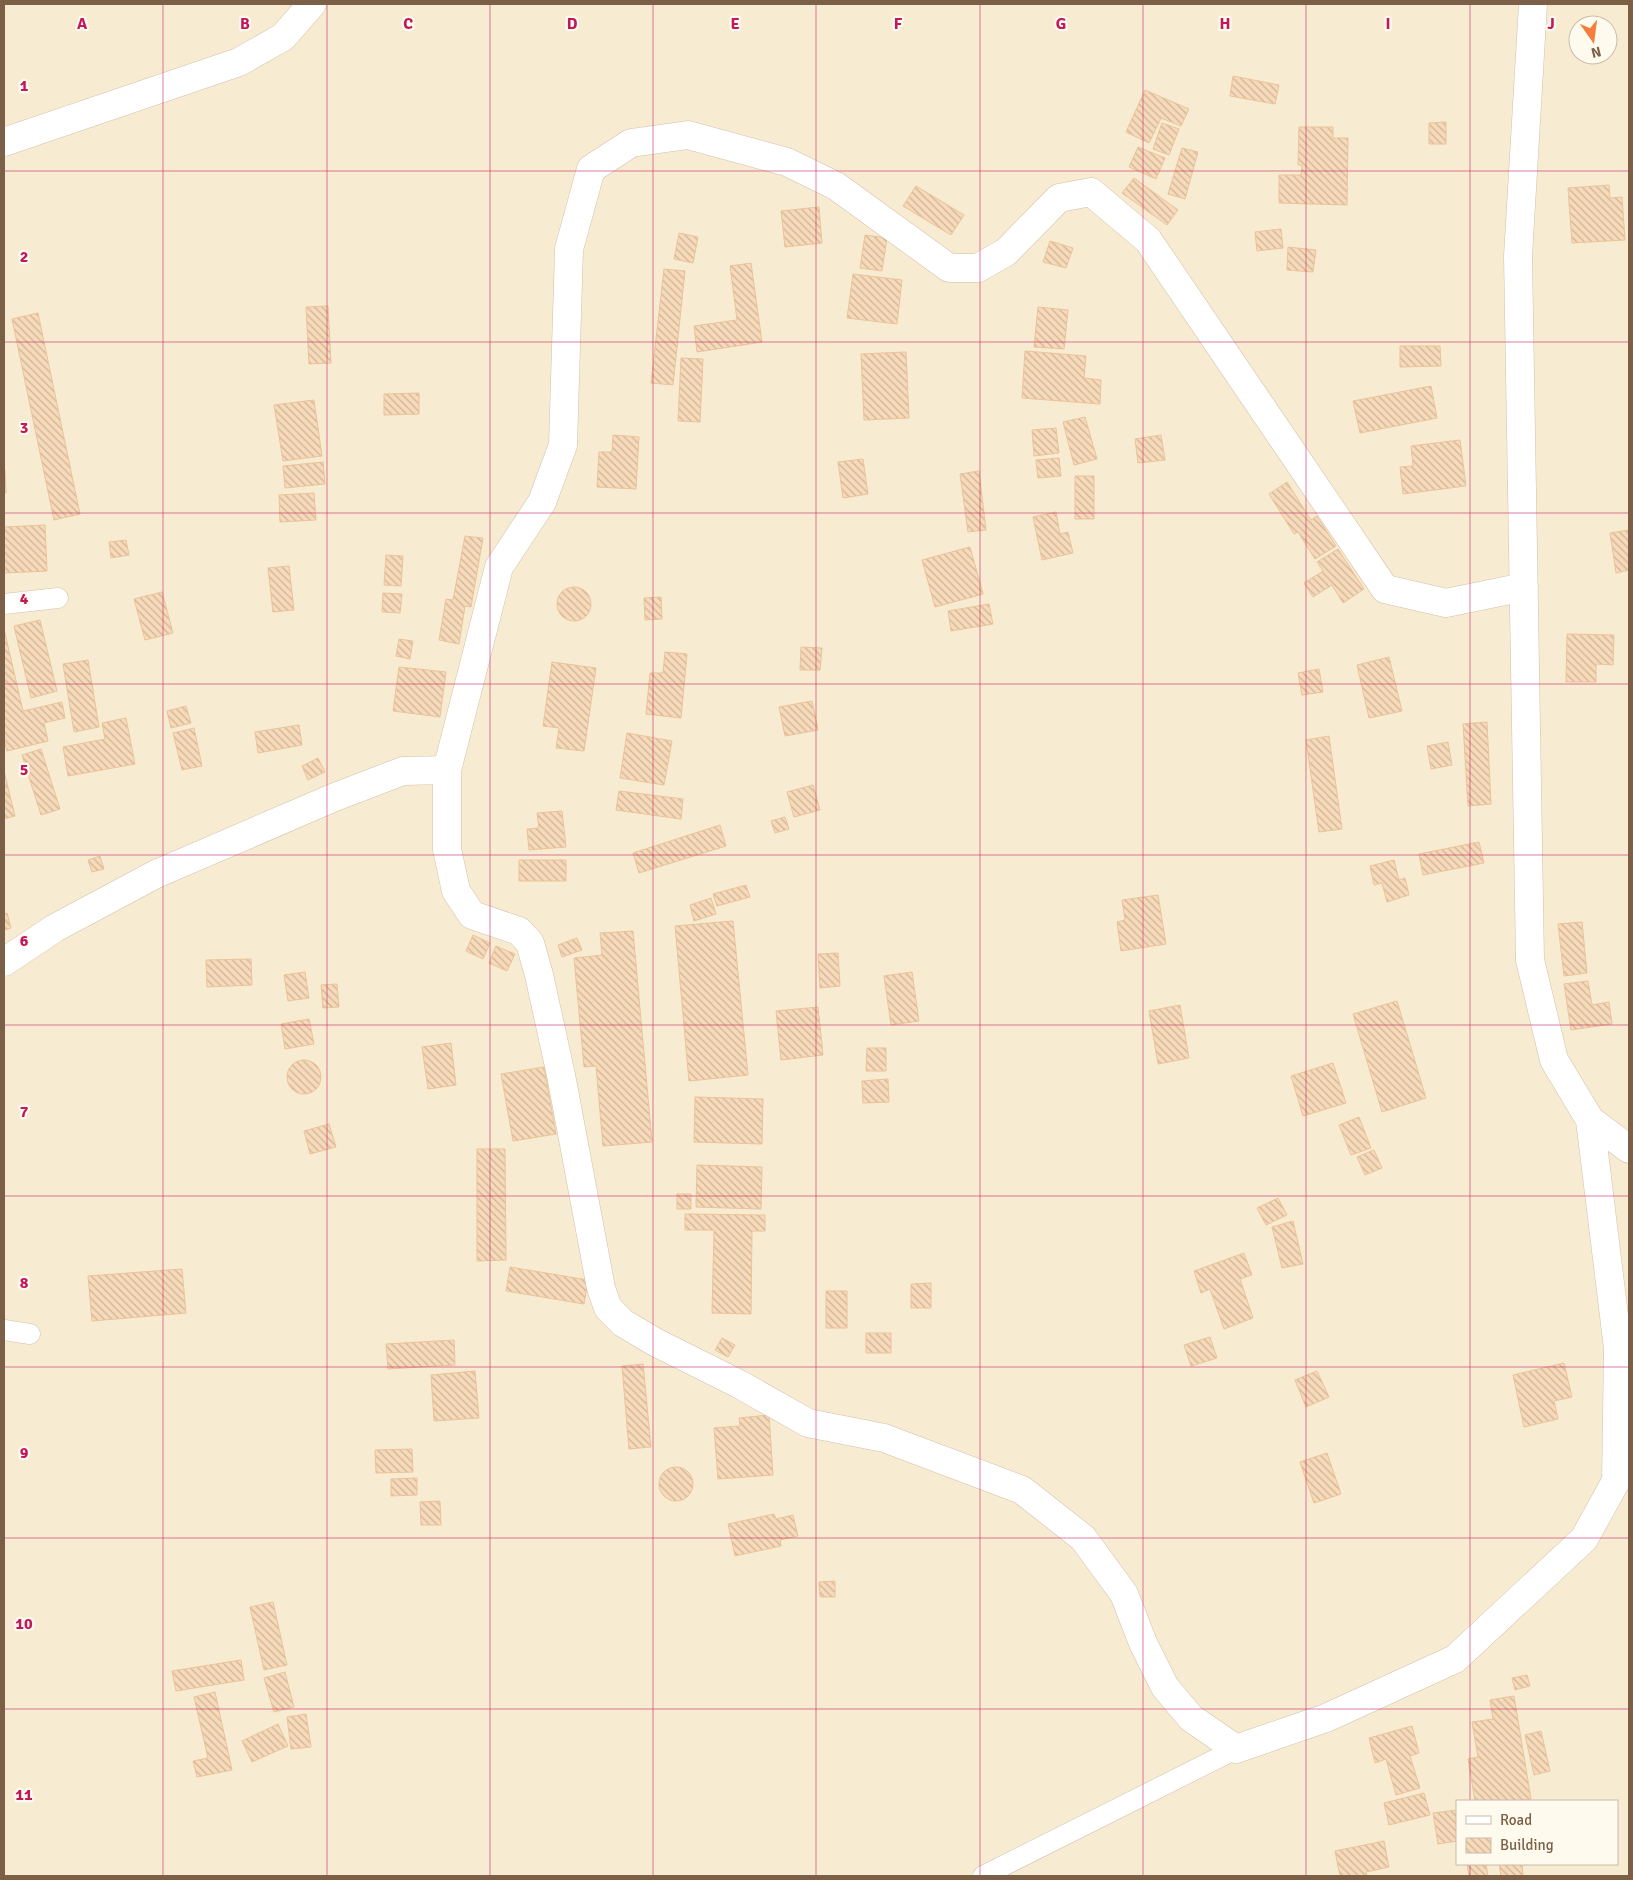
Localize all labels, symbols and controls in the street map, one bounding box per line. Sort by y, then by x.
text: A [77,14,88,34]
text: B [240,14,250,34]
text: C [403,14,413,34]
text: D [567,14,578,34]
text: E [730,14,740,34]
text: F [894,14,903,34]
text: G [1056,14,1066,34]
text: H [1220,14,1230,34]
text: I [1385,14,1391,34]
text: J [1547,14,1555,34]
north arrow [1568,15,1618,65]
text: N [1589,43,1603,62]
text: 1 [20,76,29,96]
text: 2 [20,247,28,267]
text: 3 [20,418,28,438]
text: 4 [20,589,29,609]
text: 5 [20,760,28,780]
text: 6 [20,931,29,951]
text: 7 [20,1102,29,1122]
text: 8 [20,1273,29,1293]
text: 9 [20,1443,29,1463]
text: 10 [15,1614,33,1634]
text: 11 [15,1785,33,1805]
legend [1456,1800,1618,1865]
text: Road [1500,1811,1532,1829]
text: Building [1500,1836,1554,1854]

